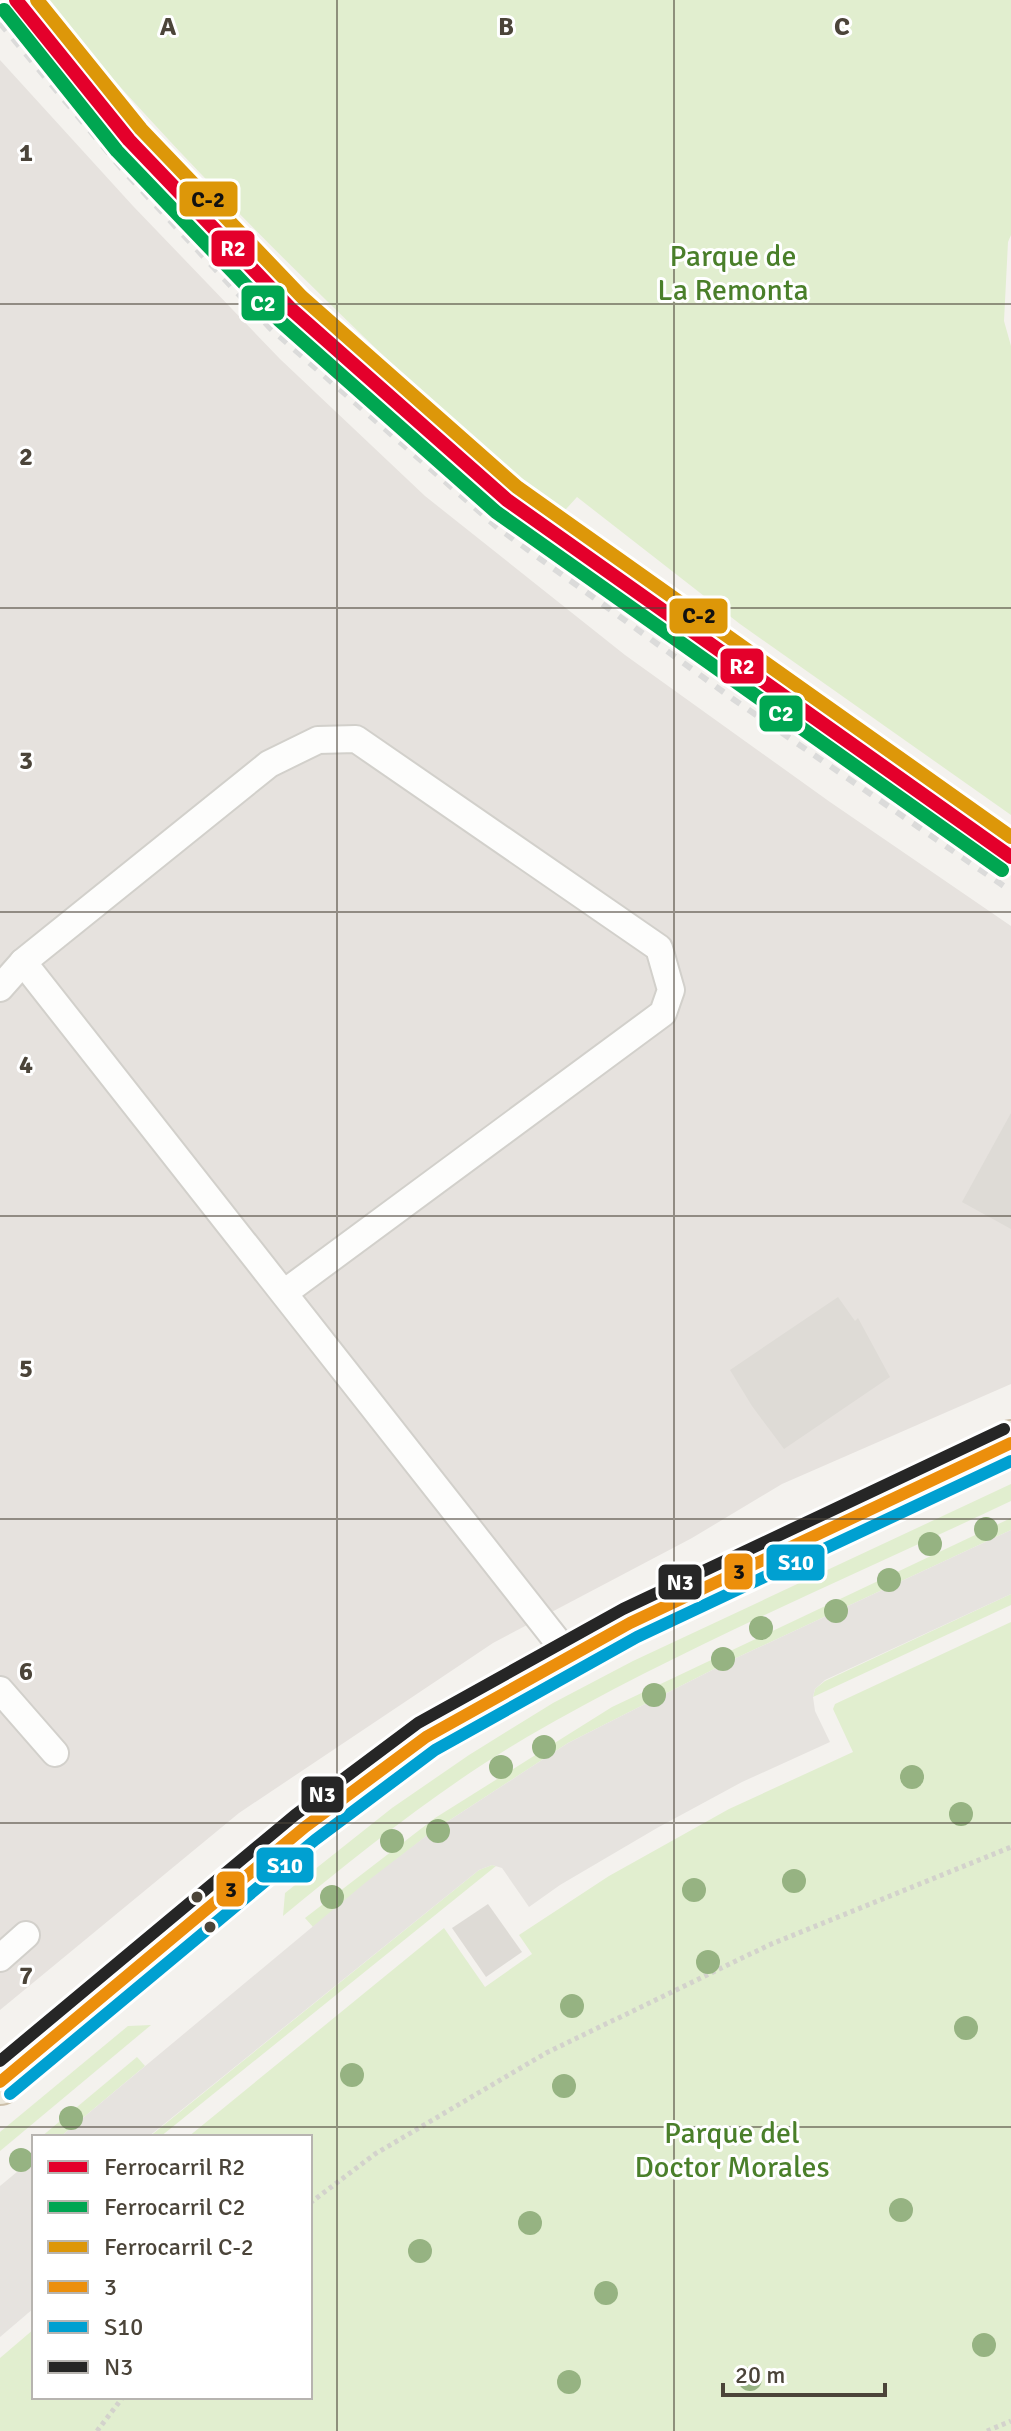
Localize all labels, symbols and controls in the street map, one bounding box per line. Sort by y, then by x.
text: A [160,11,177,43]
text: B [498,11,514,43]
text: C [834,11,850,43]
text: 1 [19,137,33,169]
line badge: C-2 [178,180,239,218]
text: C-2 [191,186,225,213]
line badge: R2 [210,229,256,268]
text: R2 [220,235,246,262]
park label: Parque de La Remonta [657,238,809,309]
line badge: C2 [240,284,286,322]
text: C2 [250,290,276,317]
text: 2 [19,441,33,473]
line badge: C-2 [668,597,729,635]
text: C-2 [682,602,716,629]
line badge: R2 [719,647,765,685]
text: R2 [729,653,755,680]
line badge: C2 [758,694,804,733]
text: C2 [768,700,794,727]
text: 3 [19,745,33,777]
text: 4 [19,1049,33,1081]
text: 5 [19,1353,33,1385]
line badge: S10 [765,1543,826,1582]
text: S10 [778,1549,814,1576]
line badge: 3 [723,1552,754,1591]
text: 3 [733,1558,745,1585]
line badge: N3 [657,1563,703,1601]
text: N3 [666,1569,694,1596]
text: 6 [19,1656,33,1688]
line badge: N3 [300,1775,345,1814]
text: N3 [308,1781,336,1808]
line badge: S10 [255,1846,315,1884]
text: S10 [267,1852,303,1879]
line badge: 3 [215,1870,246,1908]
text: 3 [225,1876,237,1903]
unlabelled marker [189,1889,205,1905]
unlabelled marker [202,1919,218,1935]
text: 7 [19,1960,33,1992]
park label: Parque del Doctor Morales [634,2115,830,2186]
legend [32,2135,312,2399]
text: Ferrocarril R2 [104,2152,245,2182]
text: Ferrocarril C2 [104,2192,245,2222]
text: Ferrocarril C-2 [104,2232,254,2262]
text: 3 [104,2272,117,2302]
text: S10 [104,2312,143,2342]
scale bar [723,2347,885,2397]
text: N3 [104,2352,133,2382]
text: 20 m [735,2360,785,2390]

